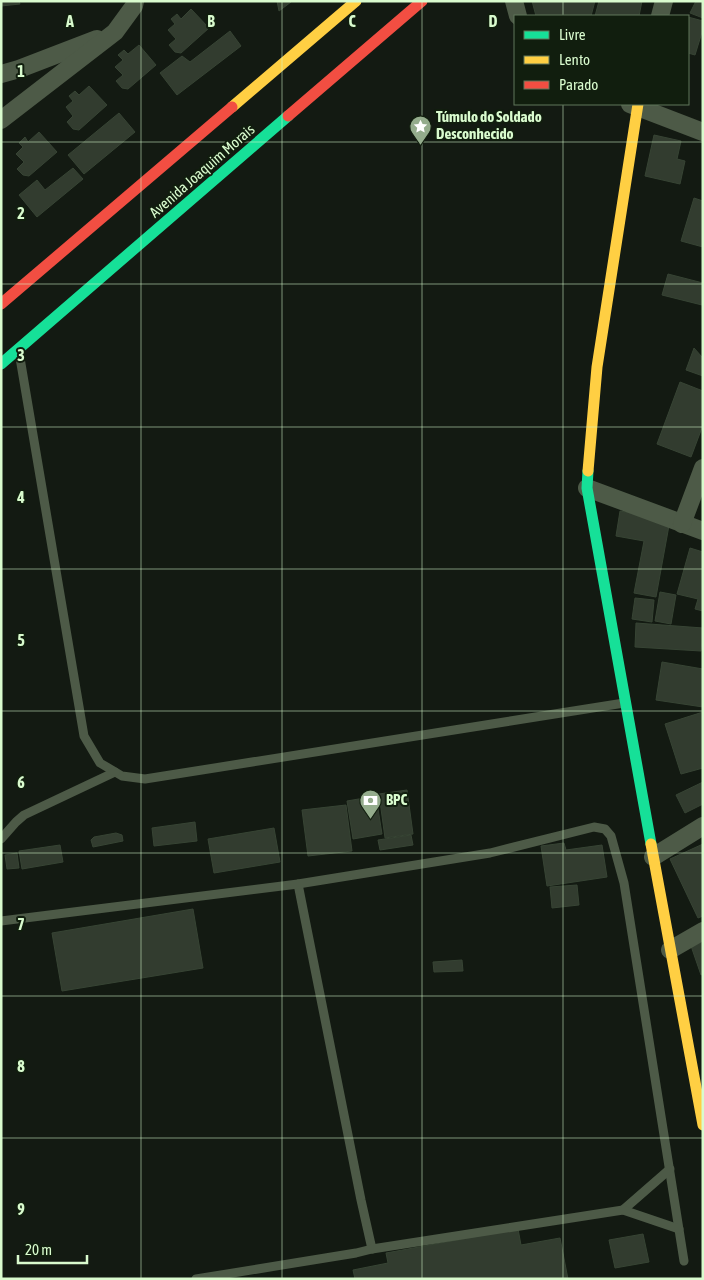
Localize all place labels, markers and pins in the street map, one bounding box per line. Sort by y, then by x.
place label: Túmulo do Soldado Desconhecido [436,108,542,142]
place icon: Túmulo do Soldado Desconhecido [408,114,432,145]
bank icon: BPC [358,788,382,819]
place label: BPC [386,791,407,808]

